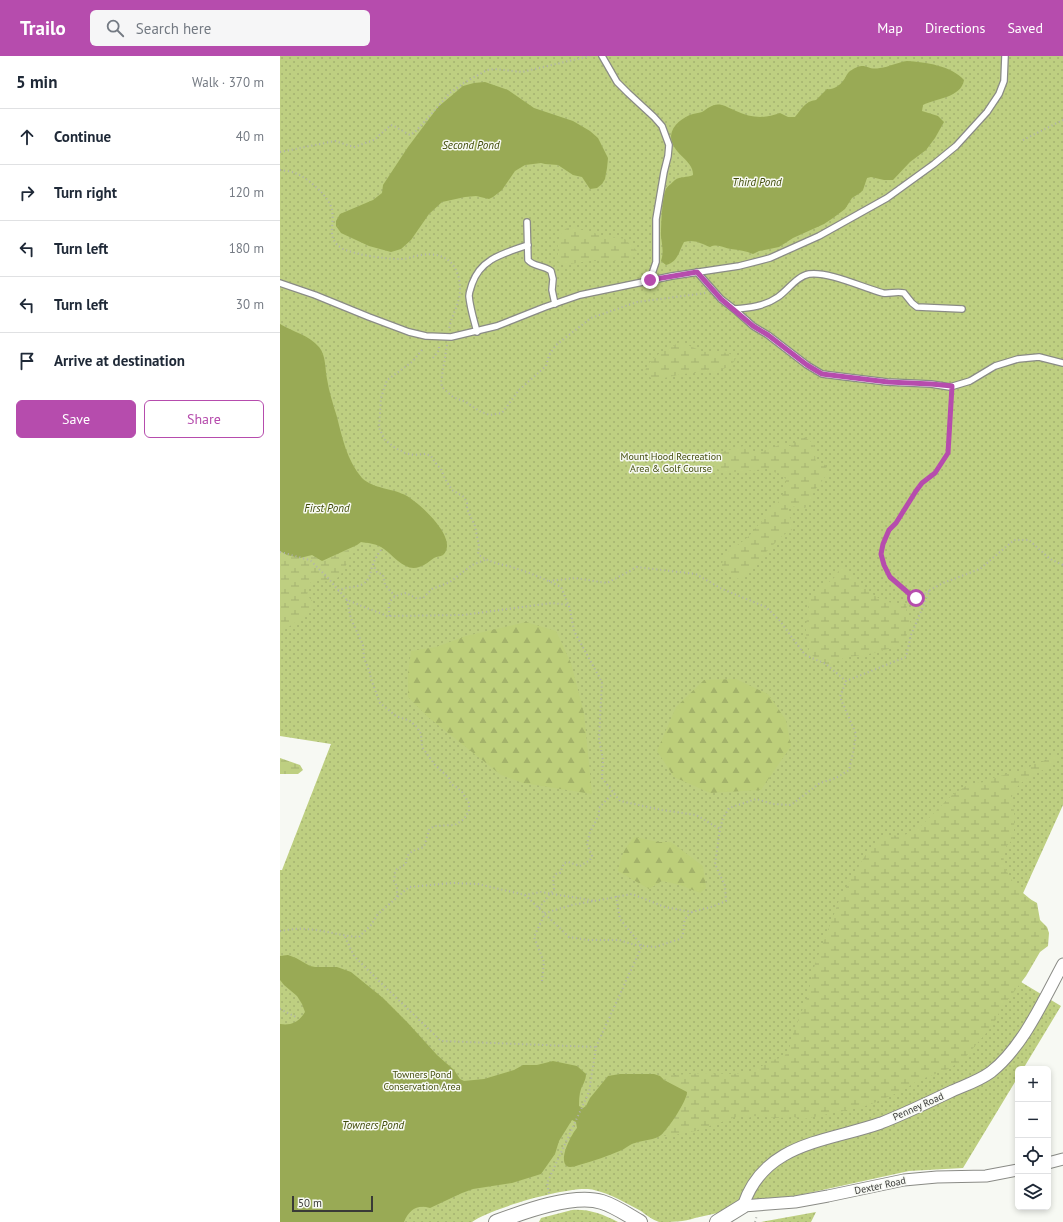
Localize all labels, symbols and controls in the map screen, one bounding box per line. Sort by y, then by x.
search box [90,10,370,46]
text: Trailo [20,16,66,40]
icon: search [104,17,126,39]
text: Search here [136,19,211,38]
text: Map [877,19,903,37]
text: Directions [925,19,985,37]
text: Saved [1007,19,1043,37]
text: 5 min [16,71,57,93]
text: Walk · 370 m [192,74,264,91]
icon: ahead [16,126,38,148]
text: Continue [54,127,111,146]
text: 40 m [236,128,264,145]
water label: Second Pond [442,138,500,152]
water label: Third Pond [732,175,782,189]
icon: right [16,182,38,204]
text: Turn right [54,183,117,202]
text: 120 m [229,184,264,201]
icon: left [16,238,38,260]
text: Turn left [54,239,108,258]
text: 180 m [229,240,264,257]
route end [641,271,659,289]
icon: left [16,294,38,316]
text: Turn left [54,295,108,314]
text: 30 m [236,296,264,313]
icon: arrive [16,350,38,372]
text: Arrive at destination [54,351,185,370]
button: Save [16,400,136,438]
button: Share [144,400,264,438]
park label: Mount Hood Recreation Area & Golf Course [621,450,721,475]
water label: First Pond [304,501,350,515]
route start [907,589,925,607]
map controls [1015,1066,1051,1210]
button: + [1015,1066,1051,1102]
park label: Towners Pond Conservation Area [383,1068,461,1093]
street label: Penney Road [891,1089,946,1123]
button: − [1015,1102,1051,1138]
water label: Towners Pond [342,1118,404,1132]
button: locate [1015,1138,1051,1174]
street label: Dexter Road [853,1174,907,1197]
button: layers [1015,1174,1051,1210]
scale bar [292,1194,373,1213]
text: 50 m [298,1196,322,1210]

